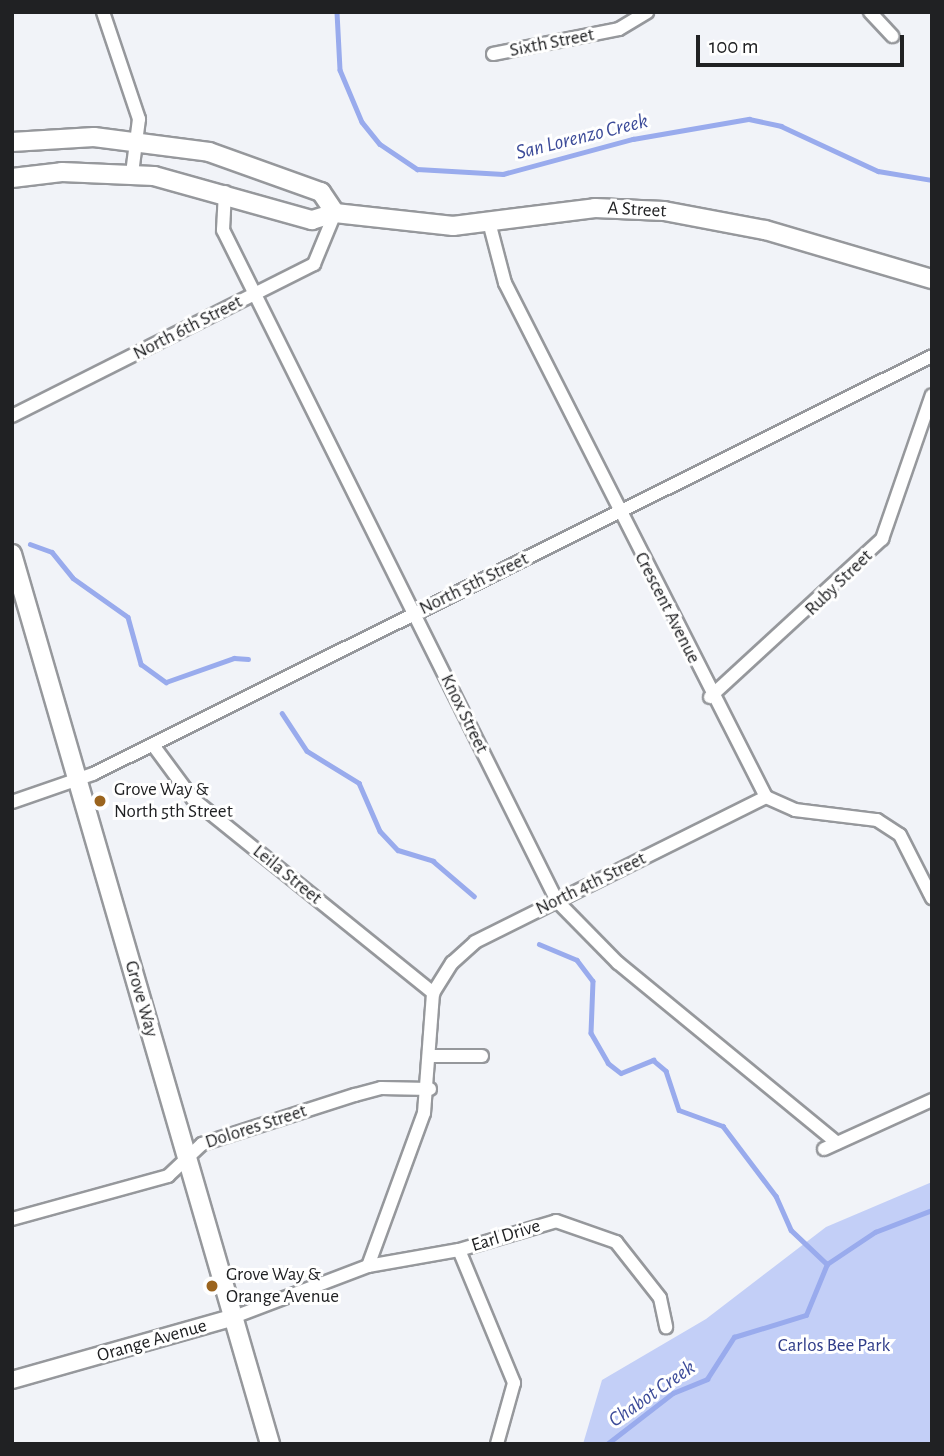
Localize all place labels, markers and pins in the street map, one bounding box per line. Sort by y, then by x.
place label: Grove Way & North 5th Street [114,779,233,823]
marker: Grove Way & North 5th Street [92,793,108,809]
place label: Grove Way & Orange Avenue [226,1264,339,1308]
marker: Grove Way & Orange Avenue [204,1278,220,1294]

